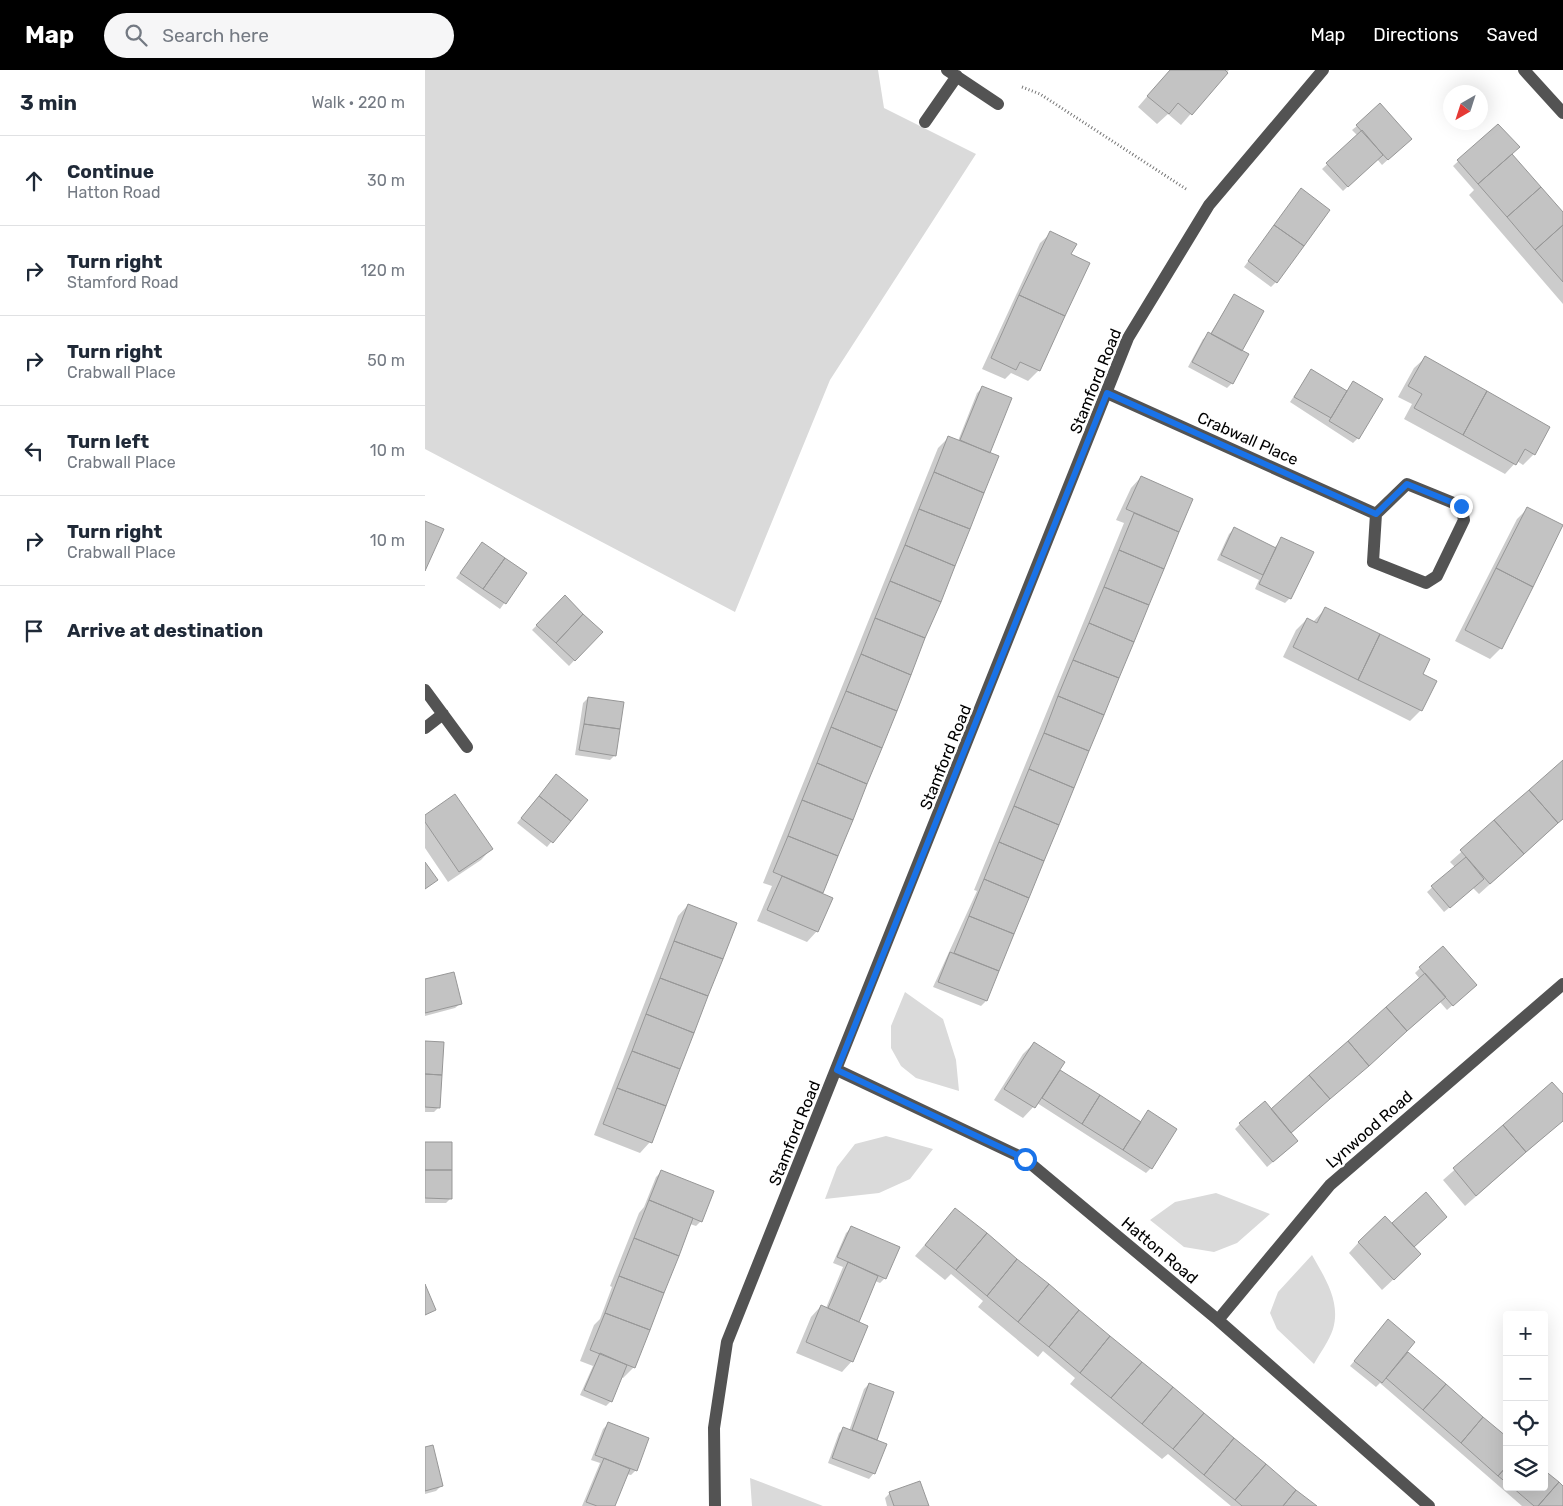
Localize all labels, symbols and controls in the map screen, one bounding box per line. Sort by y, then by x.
search box [104,13,454,58]
text: Map [25,21,74,49]
icon: search [122,21,150,49]
text: Search here [162,24,269,47]
text: Map [1310,24,1345,46]
text: Directions [1373,24,1459,46]
text: Saved [1487,24,1538,46]
north arrow [1443,85,1488,130]
text: 3 min [20,90,77,115]
text: Walk · 220 m [312,93,405,112]
text: Continue [67,160,154,183]
icon: ahead [20,167,48,195]
text: 30 m [367,171,405,190]
text: Hatton Road [67,183,160,202]
text: Turn right [67,250,162,273]
icon: right [20,257,48,285]
text: 120 m [360,261,405,280]
text: Stamford Road [67,273,179,292]
street label: Stamford Road [1066,326,1125,436]
text: Turn right [67,340,162,363]
icon: right [20,347,48,375]
text: 50 m [367,351,405,370]
text: Crabwall Place [67,363,176,382]
street label: Crabwall Place [1194,408,1301,469]
text: Turn left [67,430,149,453]
icon: left [20,437,48,465]
text: 10 m [370,441,405,460]
text: Crabwall Place [67,453,176,472]
route end [1450,495,1473,518]
text: Turn right [67,520,162,543]
icon: right [20,527,48,555]
text: 10 m [370,531,405,550]
text: Crabwall Place [67,543,176,562]
icon: arrive [20,617,48,645]
text: Arrive at destination [67,619,263,642]
street label: Stamford Road [916,702,975,812]
street label: Stamford Road [765,1078,824,1188]
street label: Lynwood Road [1322,1087,1416,1172]
route start [1014,1148,1037,1171]
street label: Hatton Road [1118,1213,1202,1288]
map controls [1503,1311,1548,1491]
button: + [1503,1311,1548,1356]
button: − [1503,1356,1548,1401]
button: locate [1503,1401,1548,1446]
button: layers [1503,1446,1548,1491]

